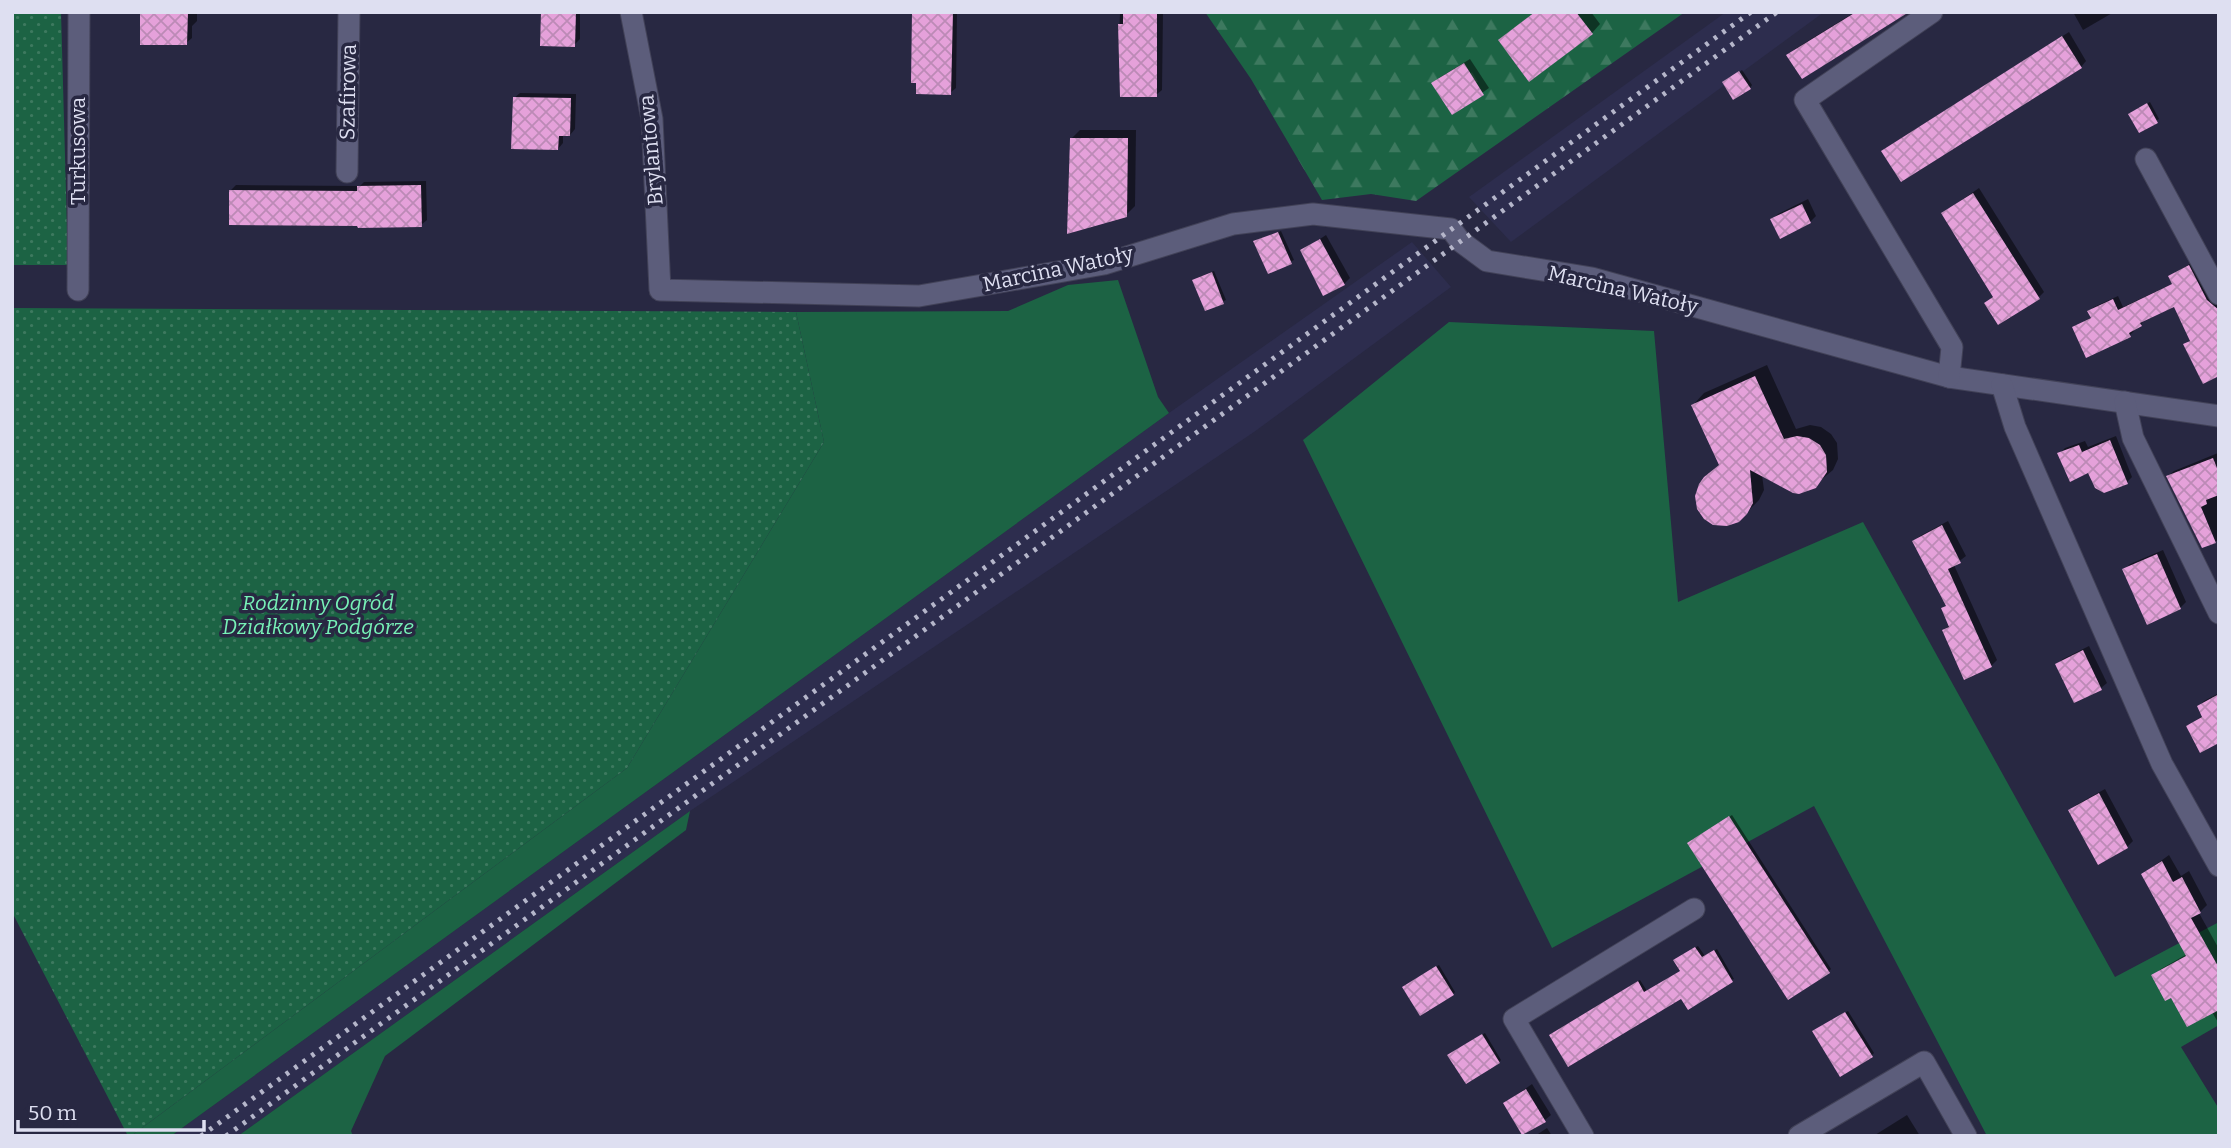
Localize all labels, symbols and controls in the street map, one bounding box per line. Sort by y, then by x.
street label: Szafirowa [334,43,362,140]
street label: Brylantowa [633,93,669,206]
street label: Turkusowa [65,96,91,205]
street label: Marcina Watoły [980,240,1137,298]
street label: Marcina Watoły [1545,260,1701,320]
park label: Rodzinny Ogród Działkowy Podgórze [222,590,414,640]
scale bar [18,1088,203,1132]
text: 50 m [28,1100,77,1126]

